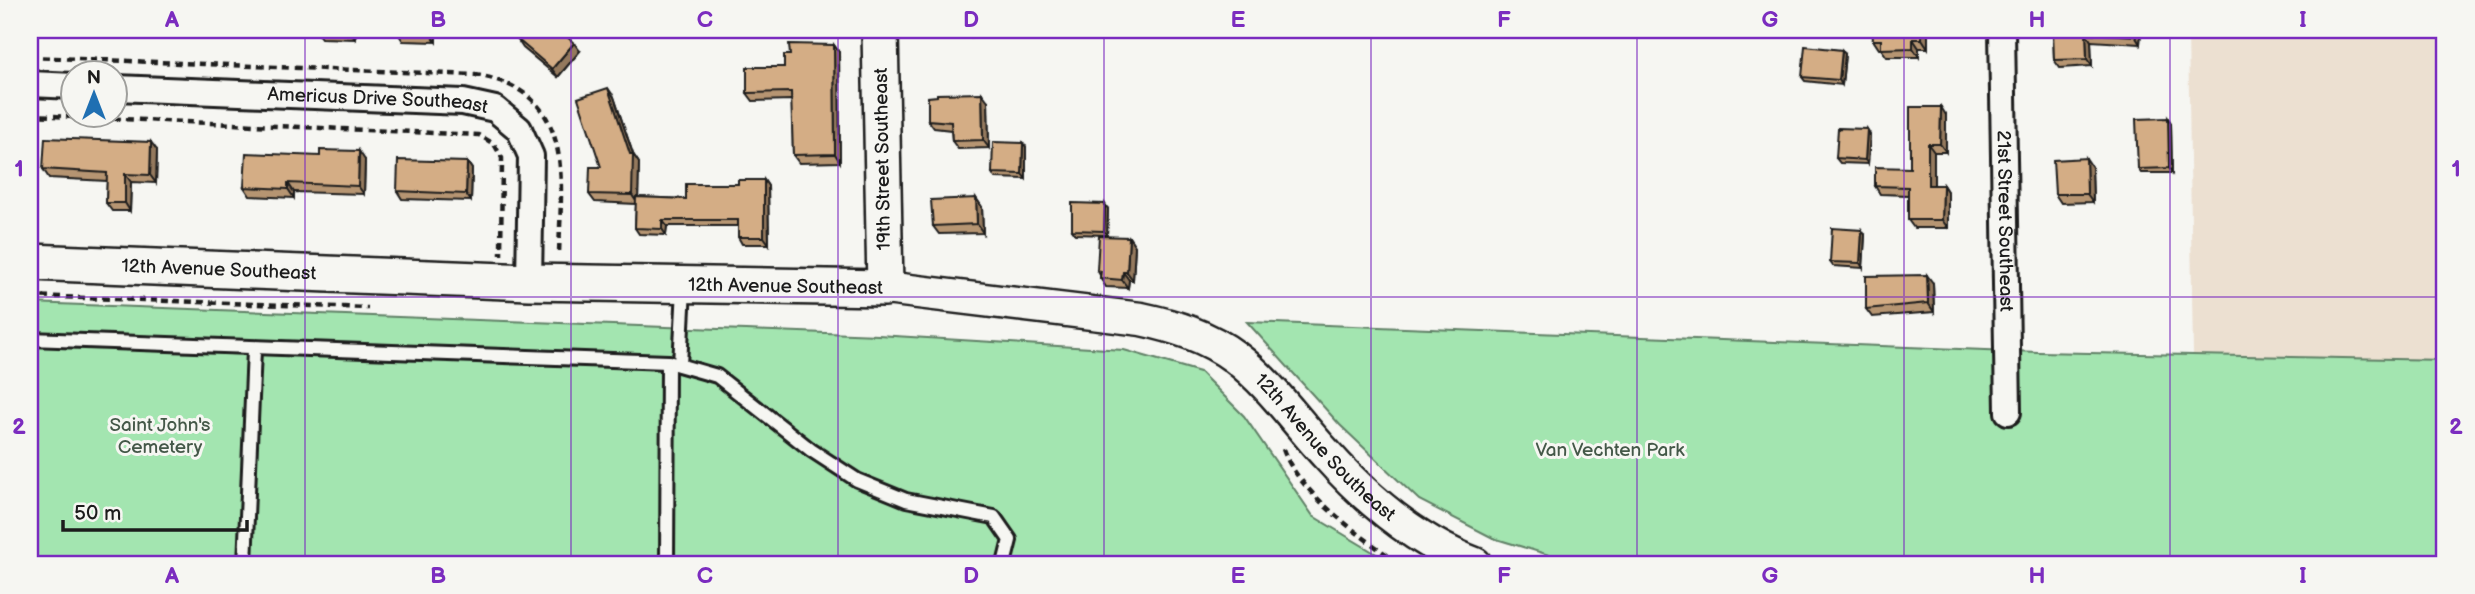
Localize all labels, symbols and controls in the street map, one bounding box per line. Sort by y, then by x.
text: A [164,6,180,34]
text: B [430,6,446,34]
text: C [697,6,713,34]
text: D [963,6,979,34]
text: E [1231,6,1246,34]
text: F [1497,6,1511,34]
text: G [1762,6,1779,34]
text: H [2028,6,2046,34]
text: I [2299,6,2307,34]
north arrow [60,60,130,130]
text: N [87,67,101,90]
street label: 19th Street Southeast [870,67,896,251]
street label: Americus Drive Southeast [267,83,490,119]
street label: 21st Street Southeast [1992,130,2018,312]
text: 1 [14,155,24,183]
text: 1 [2451,155,2461,183]
street label: 12th Avenue Southeast [121,254,317,285]
street label: 12th Avenue Southeast [688,273,883,299]
street label: 12th Avenue Southeast [1250,369,1400,526]
text: 2 [12,413,26,441]
text: 2 [2449,413,2463,441]
park label: Saint John's Cemetery [110,414,210,459]
park label: Van Vechten Park [1536,439,1685,462]
scale bar [63,489,247,533]
text: 50 m [74,501,121,526]
text: A [164,562,180,590]
text: B [430,562,446,590]
text: C [697,562,713,590]
text: D [963,562,979,590]
text: E [1231,562,1246,590]
text: F [1497,562,1511,590]
text: G [1762,562,1779,590]
text: H [2028,562,2046,590]
text: I [2299,562,2307,590]

